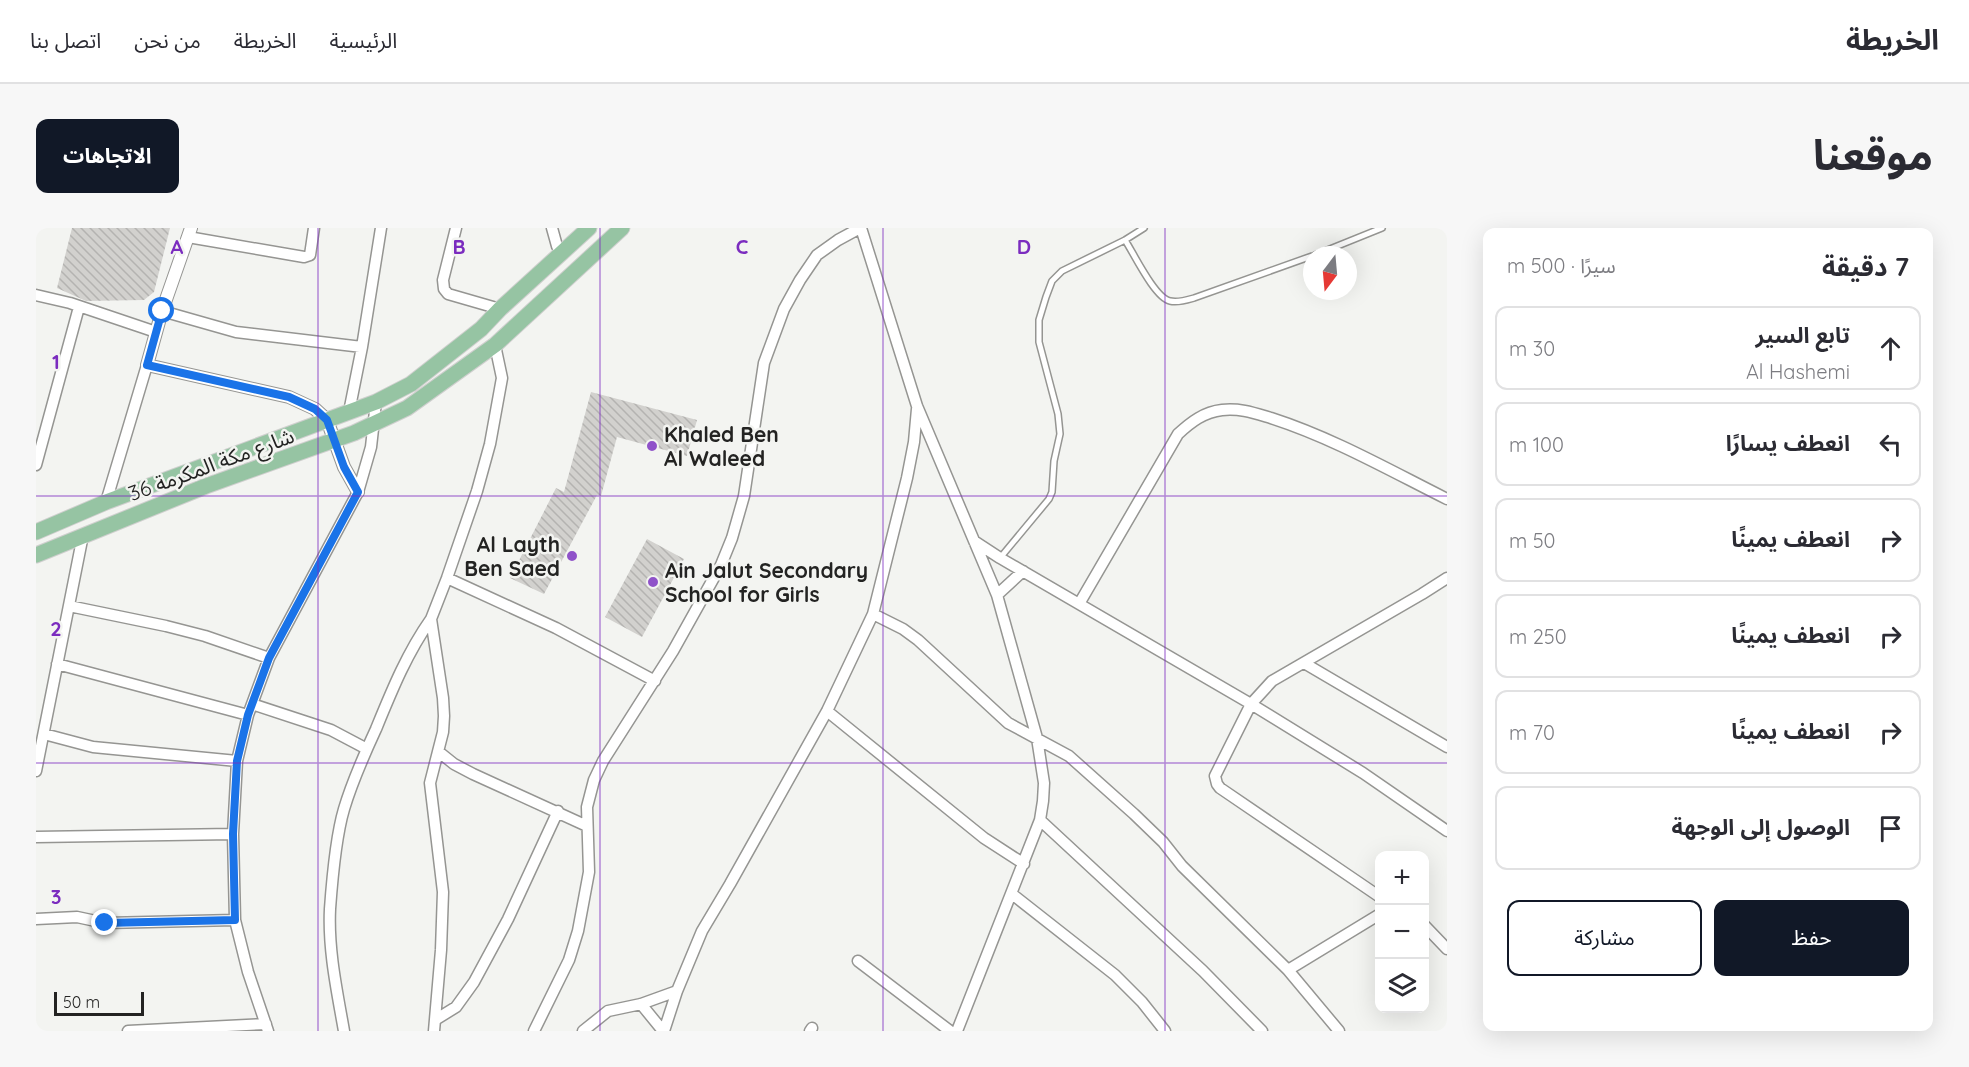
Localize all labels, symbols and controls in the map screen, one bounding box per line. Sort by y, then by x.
text: الخريطة [1846,22,1939,57]
text: اتصل بنا [30,27,101,53]
text: من نحن [134,27,201,53]
text: الخريطة [234,27,297,53]
text: الرئيسية [330,27,397,53]
button: الاتجاهات [36,119,179,193]
text: موقعنا [1813,128,1933,181]
text: A [171,234,184,259]
text: B [452,234,466,259]
text: C [736,234,749,259]
text: D [1017,234,1031,259]
north arrow [1303,246,1357,300]
text: 7 دقيقة [1822,250,1909,283]
text: سيرًا · 500 m [1507,253,1616,278]
route start [148,297,174,323]
text: تابع السير [1756,321,1850,349]
icon: ahead [1874,332,1907,365]
text: 30 m [1509,336,1555,361]
text: 1 [52,349,60,374]
text: Al Hashemi [1746,359,1850,384]
place label: Khaled Ben Al Waleed [664,421,779,471]
street label: شارع مكة المكرمة 36 [125,422,298,509]
icon: left [1874,428,1907,461]
text: انعطف يسارًا [1726,429,1850,457]
text: 100 m [1509,432,1564,457]
marker: Khaled Ben Al Waleed [645,439,659,453]
icon: right [1874,524,1907,557]
text: انعطف يمينًا [1731,525,1850,553]
text: 50 m [1509,528,1556,553]
place label: Al Layth Ben Saed [464,531,560,581]
marker: Al Layth Ben Saed [565,549,579,563]
place label: Ain Jalut Secondary School for Girls [665,557,868,607]
marker: Ain Jalut Secondary School for Girls [646,575,660,589]
text: 2 [50,616,62,641]
icon: right [1874,620,1907,653]
text: انعطف يمينًا [1731,621,1850,649]
text: 250 m [1509,624,1567,649]
icon: right [1874,716,1907,749]
text: انعطف يمينًا [1731,717,1850,745]
text: 70 m [1509,720,1555,745]
icon: arrive [1874,812,1907,845]
text: الوصول إلى الوجهة [1672,813,1850,841]
map controls [1375,851,1429,1013]
button: + [1375,851,1429,905]
text: 3 [51,884,61,909]
button: مشاركة [1507,900,1702,976]
button: حفظ [1714,900,1909,976]
button: − [1375,905,1429,959]
route end [91,909,117,935]
button: layers [1375,959,1429,1013]
scale bar [54,989,144,1016]
text: 50 m [63,992,100,1012]

